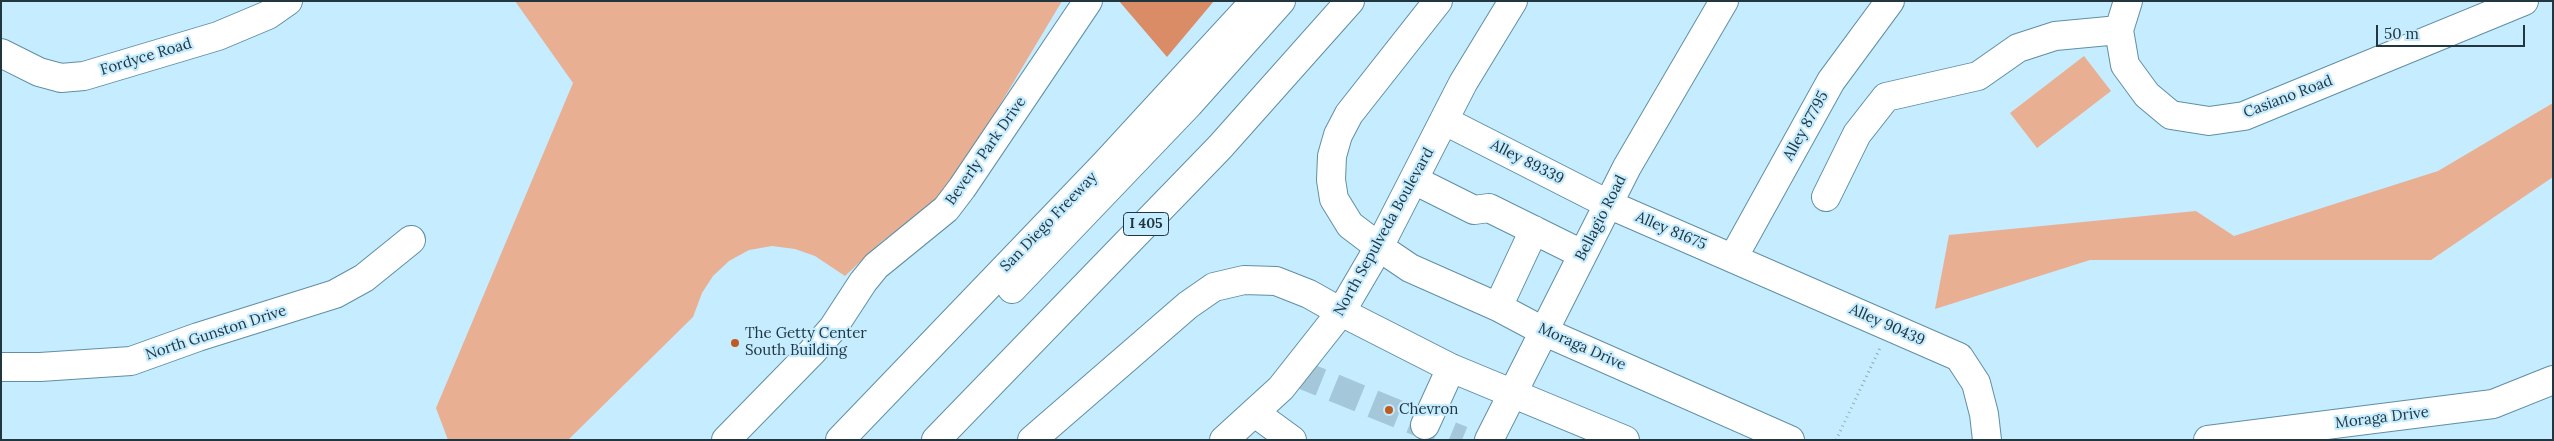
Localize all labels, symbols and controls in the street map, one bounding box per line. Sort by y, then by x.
scale bar [2379,15,2528,47]
text: 50 m [2384,24,2419,43]
street label: Fordyce Road [98,35,194,79]
street label: Casiano Road [2241,72,2335,122]
street label: Alley 87795 [1780,88,1832,164]
street label: Beverly Park Drive [942,93,1030,209]
street label: Alley 89339 [1487,136,1567,188]
street label: North Sepulveda Boulevard [1330,145,1438,319]
street label: San Diego Freeway [997,168,1101,276]
street label: Bellagio Road [1572,172,1630,264]
street label: Alley 81675 [1633,208,1709,254]
road number: I 405 [1124,212,1168,235]
street label: Alley 90439 [1847,300,1927,350]
street label: North Gunston Drive [143,302,289,364]
street label: Moraga Drive [1535,320,1629,374]
place label: The Getty Center South Building [745,325,867,360]
marker: The Getty Center South Building [729,337,741,349]
place label: Chevron [1399,401,1458,419]
street label: Moraga Drive [2334,403,2430,433]
marker: Chevron [1383,404,1395,416]

